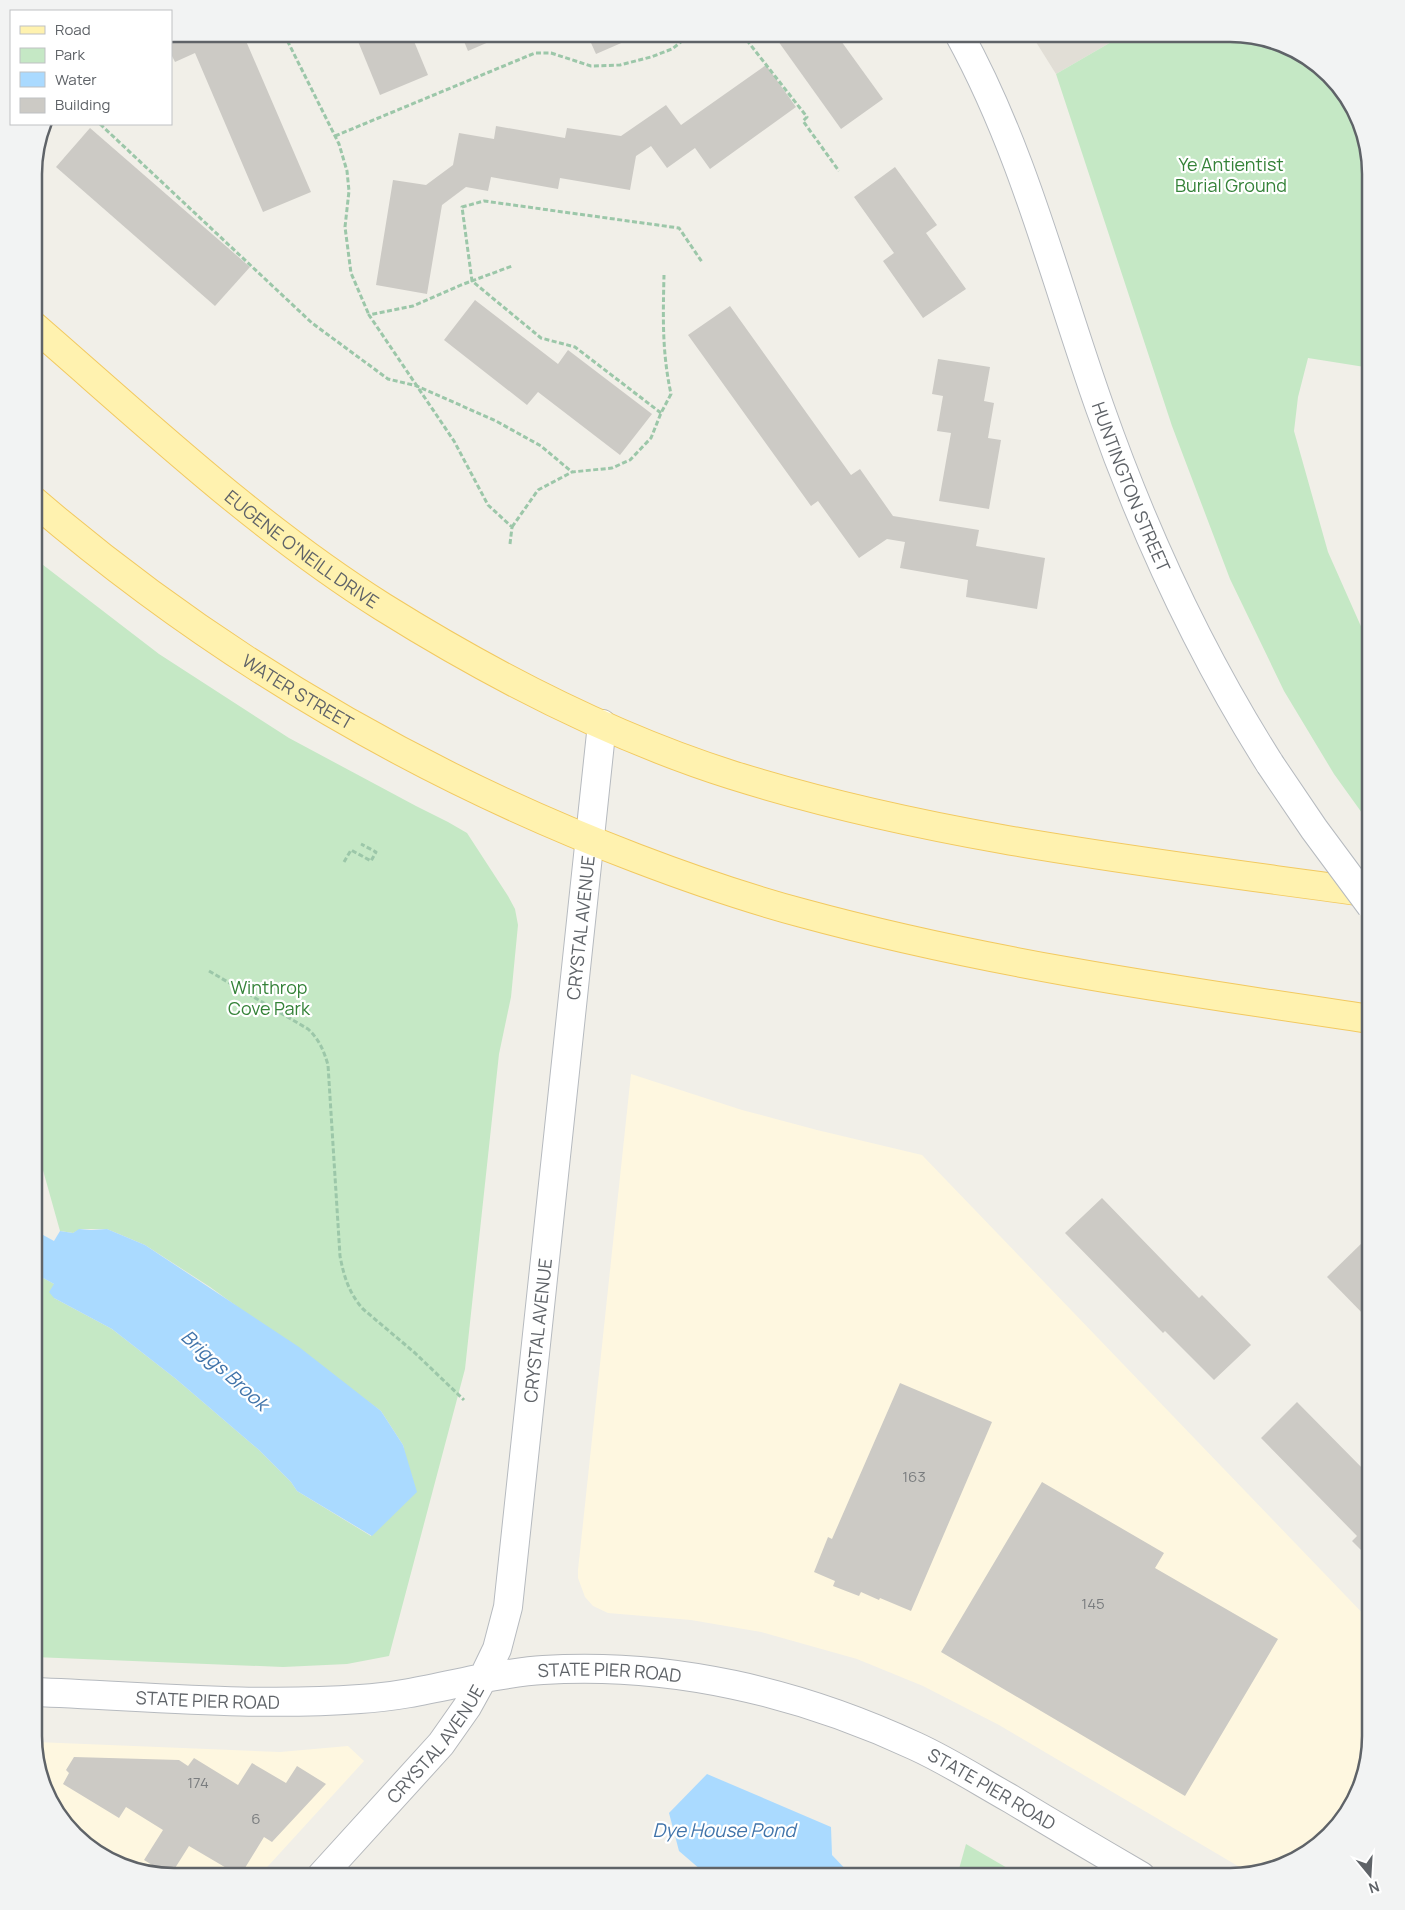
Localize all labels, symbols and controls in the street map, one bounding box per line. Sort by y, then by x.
legend [10,10,172,125]
text: Road [55,19,91,40]
text: Park [55,44,85,65]
text: Water [55,69,97,90]
text: Building [55,94,110,115]
park label: Ye Antientist Burial Ground [1175,152,1287,197]
street label: HUNTINGTON STREET [1087,398,1176,576]
street label: EUGENE O'NEILL DRIVE [220,484,384,613]
street label: WATER STREET [238,648,358,735]
street label: CRYSTAL AVENUE [561,854,600,1001]
park label: Winthrop Cove Park [228,975,311,1020]
street label: CRYSTAL AVENUE [518,1257,557,1404]
water label: Briggs Brook [176,1324,276,1418]
house number: 163 [902,1466,926,1487]
house number: 145 [1081,1593,1105,1614]
street label: STATE PIER ROAD [537,1657,683,1687]
street label: CRYSTAL AVENUE [381,1680,489,1808]
street label: STATE PIER ROAD [135,1685,280,1714]
street label: STATE PIER ROAD [924,1742,1060,1835]
house number: 174 [187,1772,209,1793]
house number: 6 [251,1808,261,1829]
water label: Dye House Pond [653,1817,798,1843]
north arrow [1345,1850,1395,1900]
text: N [1366,1877,1382,1898]

